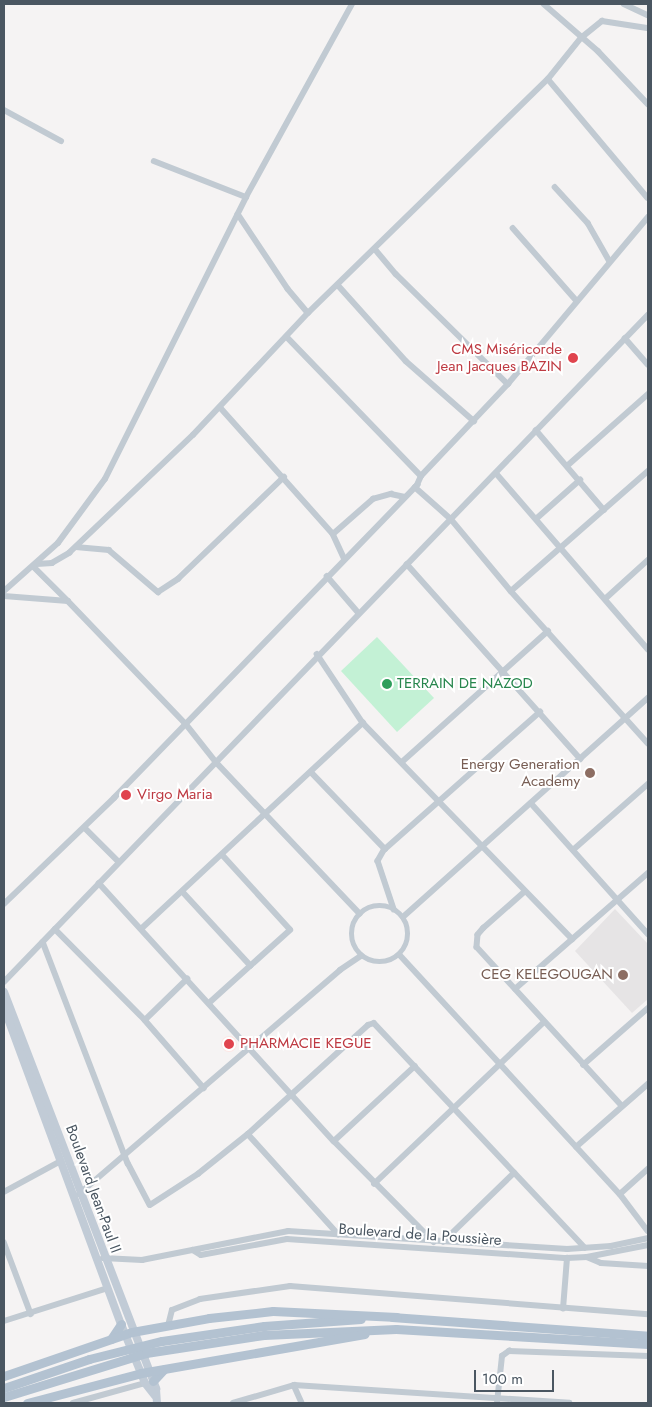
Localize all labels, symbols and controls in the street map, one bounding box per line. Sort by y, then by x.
place label: CMS Miséricorde Jean Jacques BAZIN [437,340,562,375]
marker: CMS Miséricorde Jean Jacques BAZIN [566,351,580,365]
place label: TERRAIN DE NAZOD [397,675,533,693]
marker: TERRAIN DE NAZOD [381,678,393,690]
place label: Energy Generation Academy [461,755,580,790]
marker: Energy Generation Academy [584,767,596,779]
place label: Virgo Maria [137,786,213,804]
marker: Virgo Maria [119,788,133,802]
place label: CEG KELEGOUGAN [481,966,613,984]
marker: CEG KELEGOUGAN [617,969,629,981]
place label: PHARMACIE KEGUE [240,1035,372,1053]
marker: PHARMACIE KEGUE [222,1037,236,1051]
street label: Boulevard Jean-Paul II [61,1122,125,1256]
street label: Boulevard de la Poussière [338,1220,502,1250]
scale bar [477,1360,557,1392]
text: 100 m [482,1368,523,1390]

